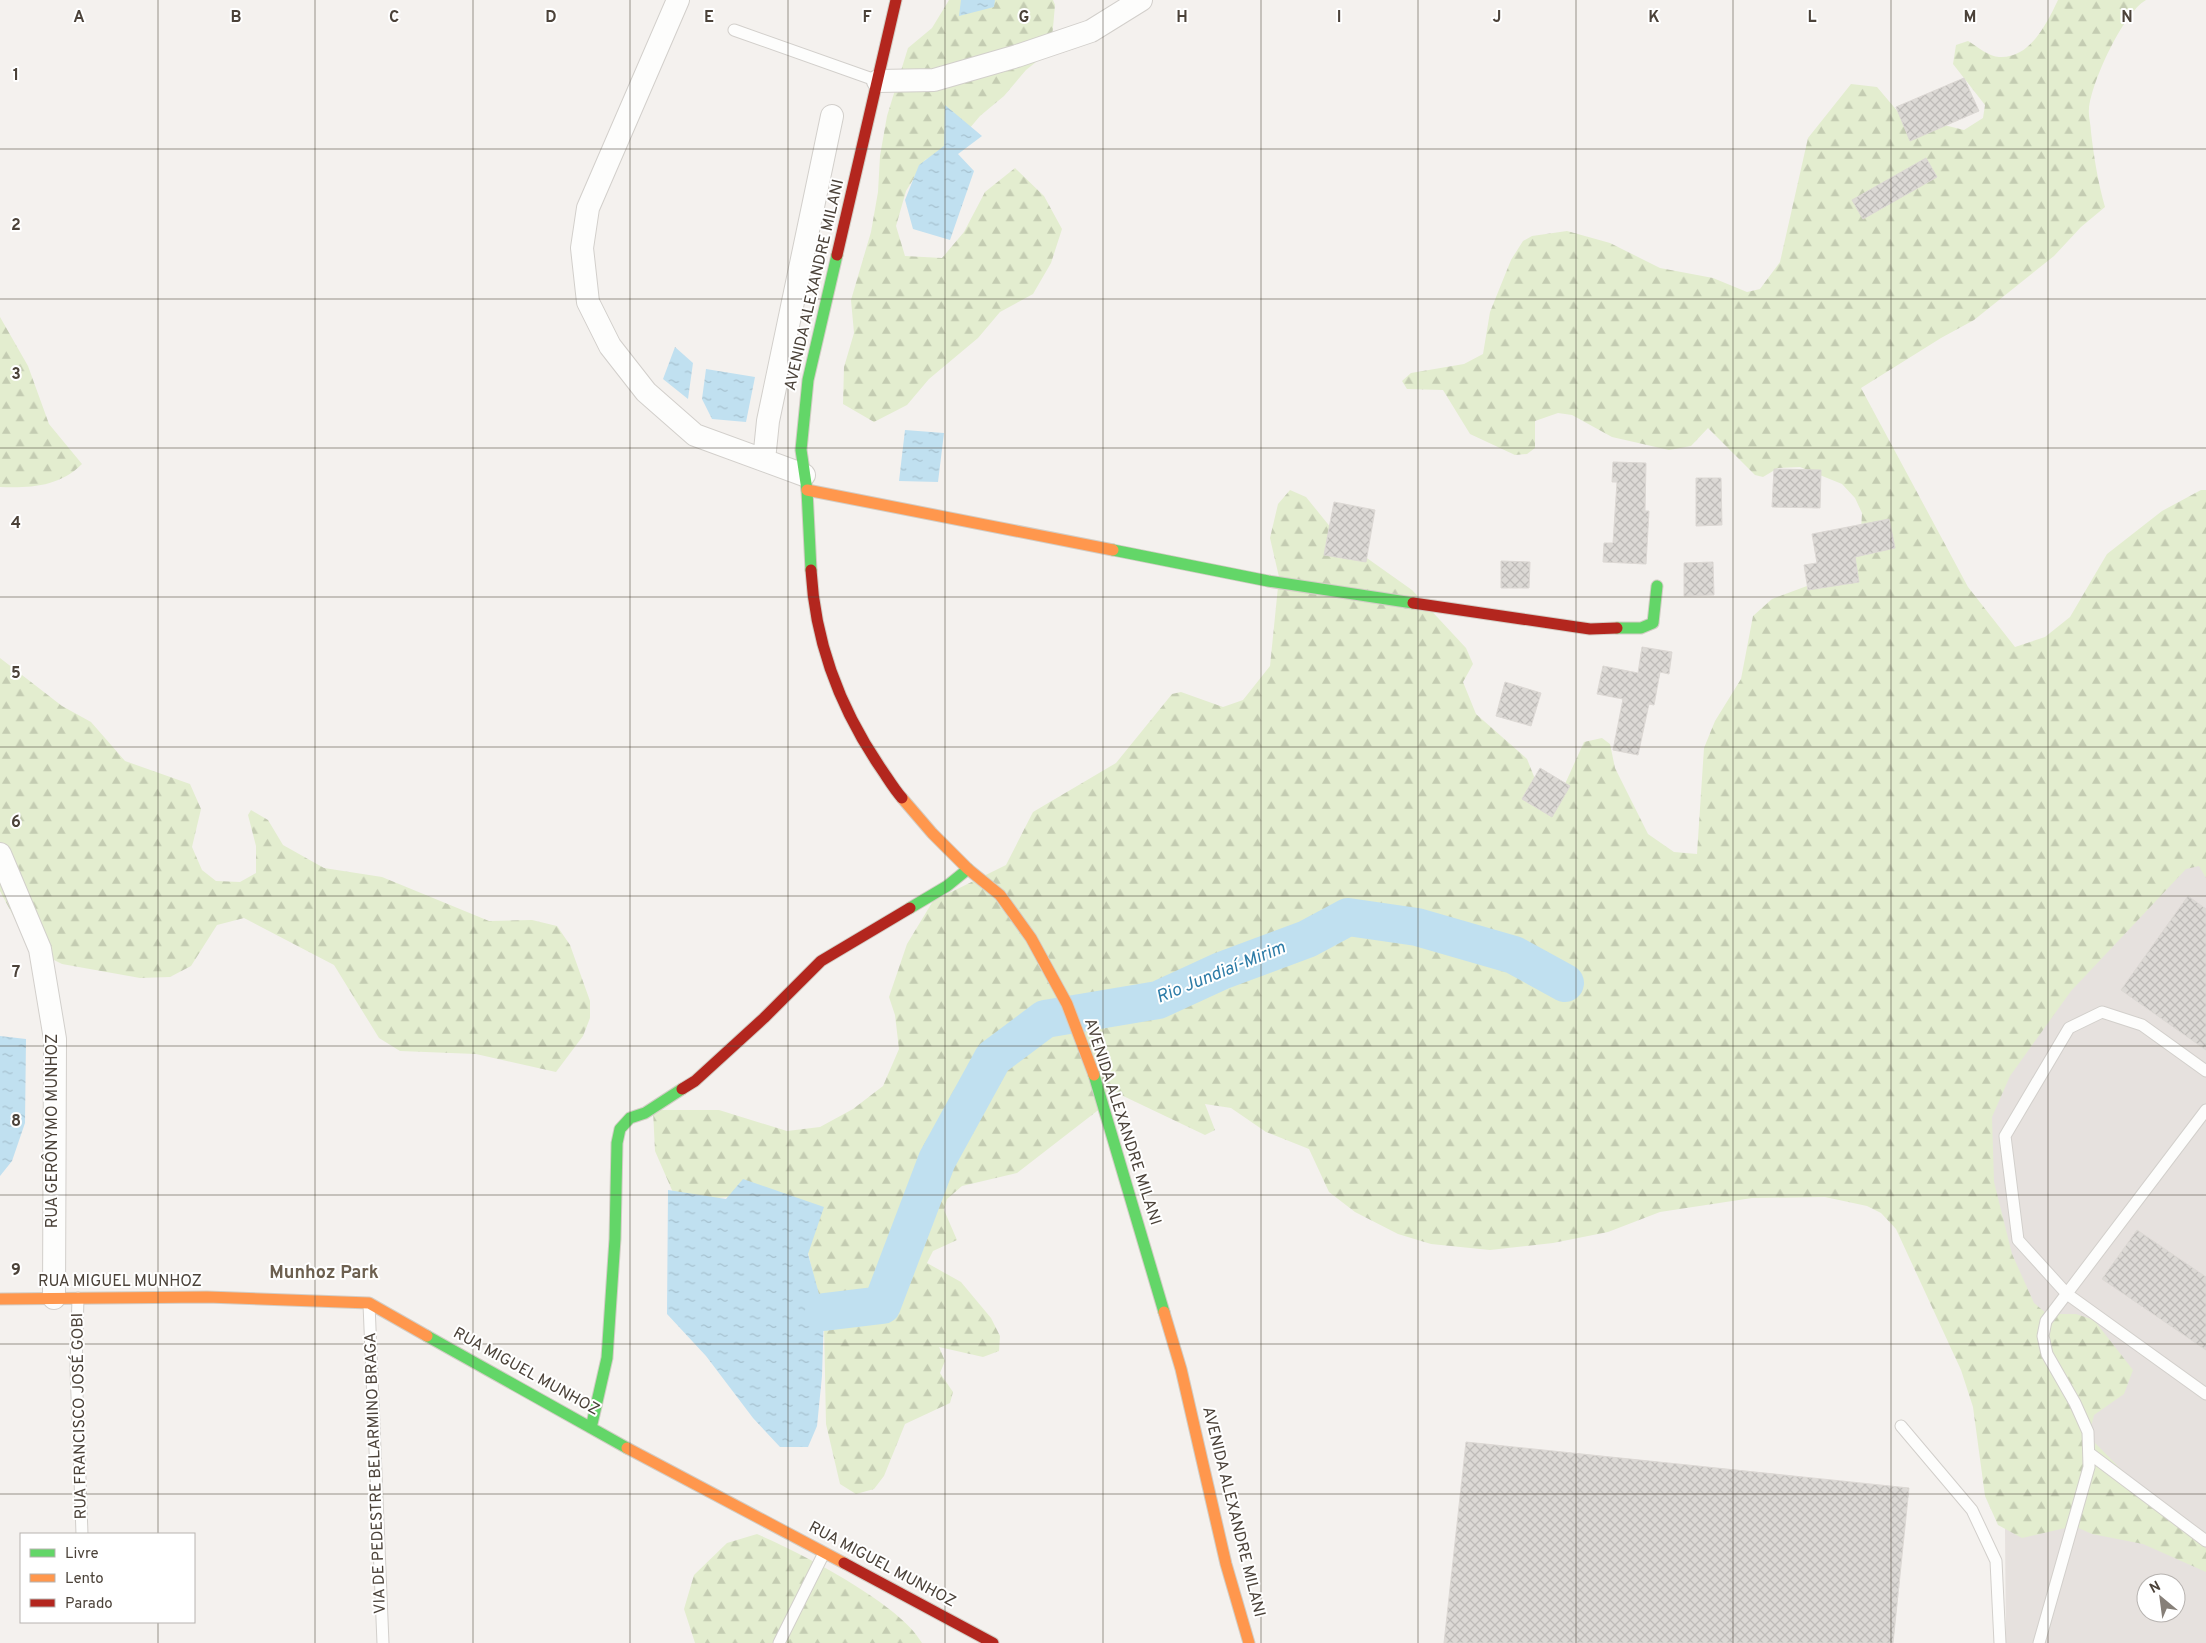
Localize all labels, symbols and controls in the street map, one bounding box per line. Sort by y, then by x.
text: A [73,8,85,28]
text: B [230,8,242,28]
text: C [389,8,399,28]
text: D [545,8,557,28]
text: E [704,8,714,28]
text: F [862,8,872,28]
text: G [1019,8,1029,28]
text: H [1176,8,1188,28]
text: I [1337,8,1341,28]
text: J [1493,8,1501,28]
text: K [1648,8,1660,28]
text: L [1807,8,1817,28]
text: M [1964,8,1976,28]
text: N [2121,8,2133,28]
text: 1 [13,66,19,86]
street label: AVENIDA ALEXANDRE MILANI [781,177,849,393]
text: 2 [11,216,21,236]
text: 3 [11,365,21,385]
text: 4 [11,514,21,534]
text: 5 [11,664,21,684]
text: 6 [11,813,21,833]
water label: Rio Jundiaí-Mirim [1153,936,1289,1009]
text: 7 [12,963,20,983]
street label: AVENIDA ALEXANDRE MILANI [1079,1016,1165,1228]
street label: RUA GERÔNYMO MUNHOZ [41,1034,63,1228]
text: 8 [11,1112,21,1132]
text: 9 [11,1261,21,1281]
district label: Munhoz Park [269,1262,379,1285]
street label: RUA MIGUEL MUNHOZ [38,1272,202,1292]
street label: RUA FRANCISCO JOSÉ GOBI [66,1312,92,1520]
street label: RUA MIGUEL MUNHOZ [449,1323,603,1421]
street label: VIA DE PEDESTRE BELARMINO BRAGA [361,1332,391,1614]
street label: AVENIDA ALEXANDRE MILANI [1197,1405,1269,1619]
street label: RUA MIGUEL MUNHOZ [805,1518,959,1612]
legend [20,1533,195,1623]
text: Livre [65,1545,99,1564]
text: Lento [65,1570,104,1589]
north arrow [2136,1573,2186,1623]
text: N [2147,1578,2164,1598]
text: Parado [65,1595,113,1614]

